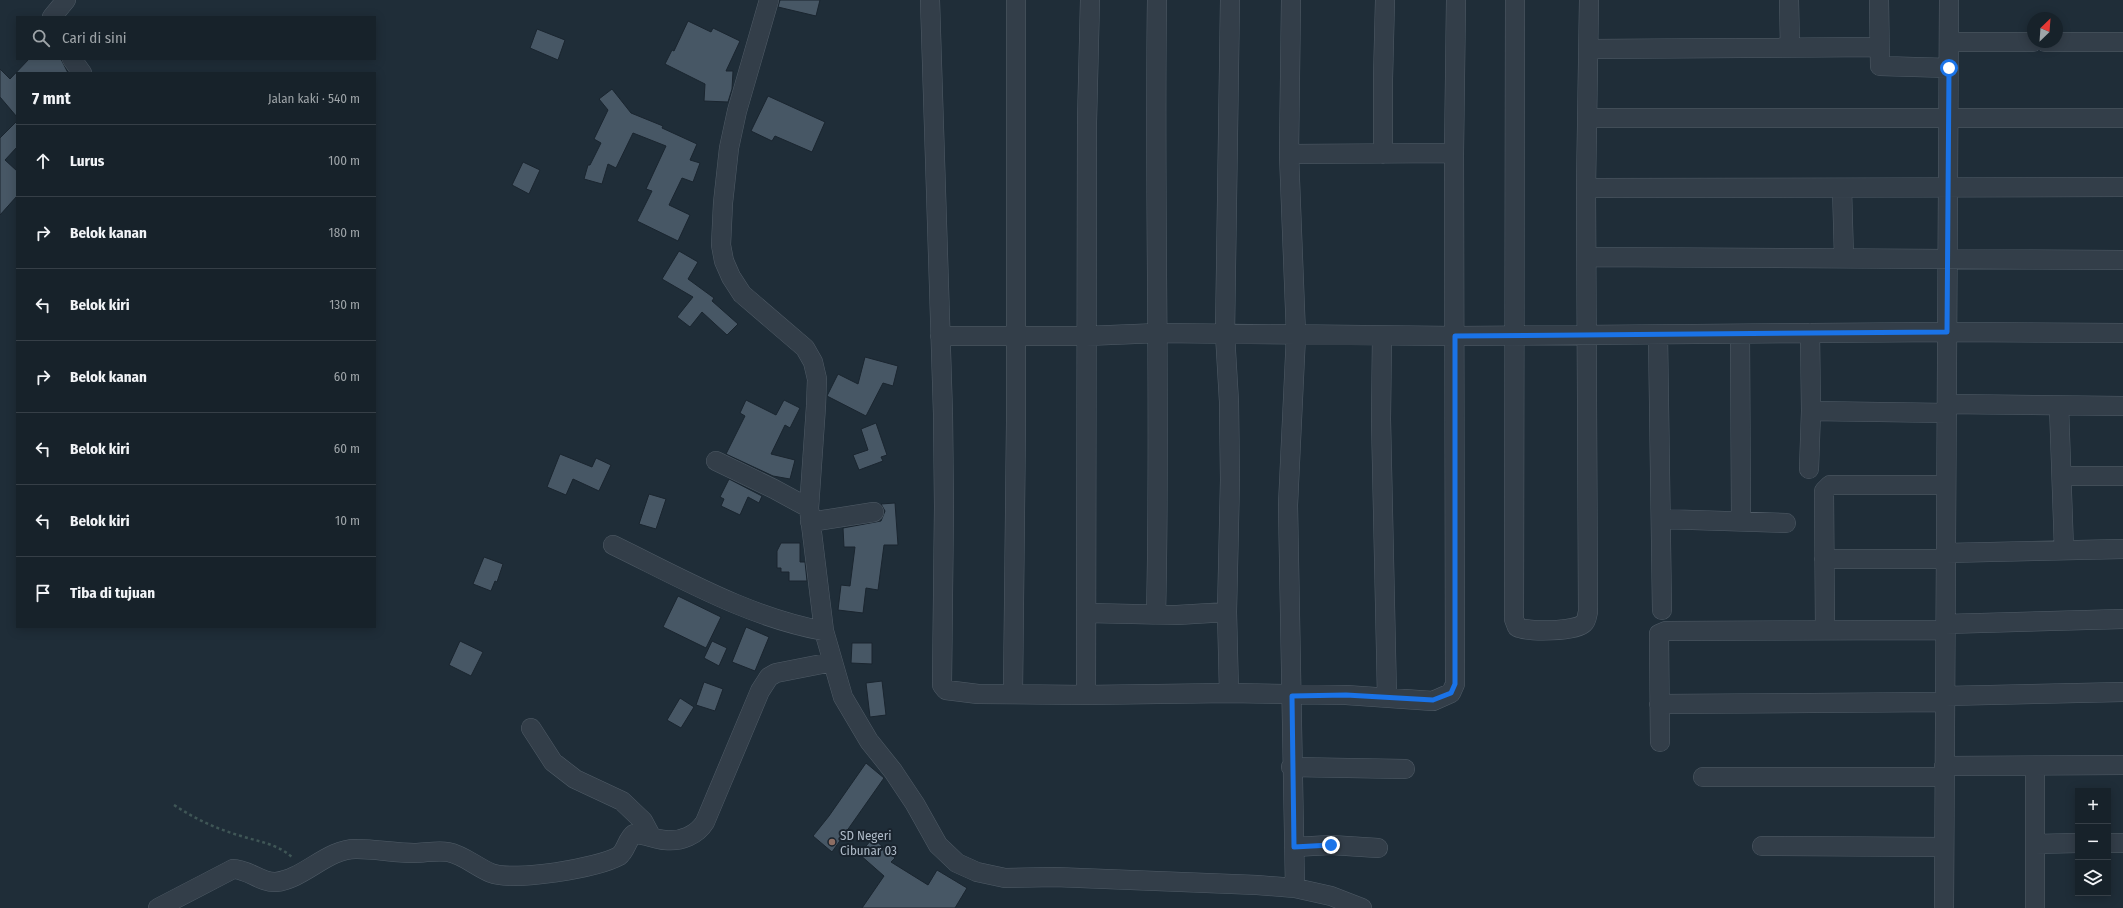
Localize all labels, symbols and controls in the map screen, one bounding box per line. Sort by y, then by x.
north arrow [2027,12,2063,48]
search box [16,16,376,60]
icon: search [30,27,52,49]
text: Cari di sini [62,29,127,47]
route start [1940,59,1958,77]
text: 7 mnt [32,88,71,109]
text: Jalan kaki · 540 m [268,91,360,106]
icon: ahead [32,150,54,172]
text: Lurus [70,152,104,170]
text: 100 m [328,153,360,168]
icon: right [32,222,54,244]
text: Belok kanan [70,224,147,242]
text: 180 m [329,225,360,240]
icon: left [32,294,54,316]
text: Belok kiri [70,296,130,314]
text: 130 m [329,297,360,312]
icon: right [32,366,54,388]
text: Belok kanan [70,368,147,386]
text: 60 m [334,369,360,384]
icon: left [32,438,54,460]
text: Belok kiri [70,440,130,458]
text: 60 m [334,441,360,456]
icon: left [32,510,54,532]
text: Belok kiri [70,512,130,530]
text: 10 m [335,513,360,528]
icon: arrive [32,582,54,604]
text: Tiba di tujuan [70,584,155,602]
map controls [2075,788,2111,896]
button: + [2075,788,2111,824]
button: − [2075,824,2111,860]
place label: SD Negeri Cibunar 03 [840,828,897,858]
route end [1322,836,1340,854]
marker: SD Negeri Cibunar 03 [827,837,837,847]
button: layers [2075,860,2111,896]

